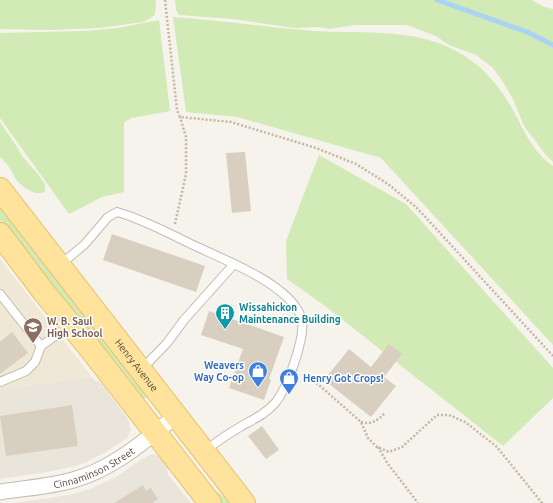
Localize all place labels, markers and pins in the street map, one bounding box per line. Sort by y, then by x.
building icon: Wissahickon Maintenance Building [214,302,236,330]
place label: Wissahickon Maintenance Building [239,302,341,325]
school or university icon: W. B. Saul High School [22,316,44,344]
place label: W. B. Saul High School [47,316,103,339]
place label: Weavers Way Co-op [194,360,244,383]
shop icon: Weavers Way Co-op [247,360,269,388]
shop icon: Henry Got Crops! [278,367,300,395]
place label: Henry Got Crops! [303,373,384,384]

